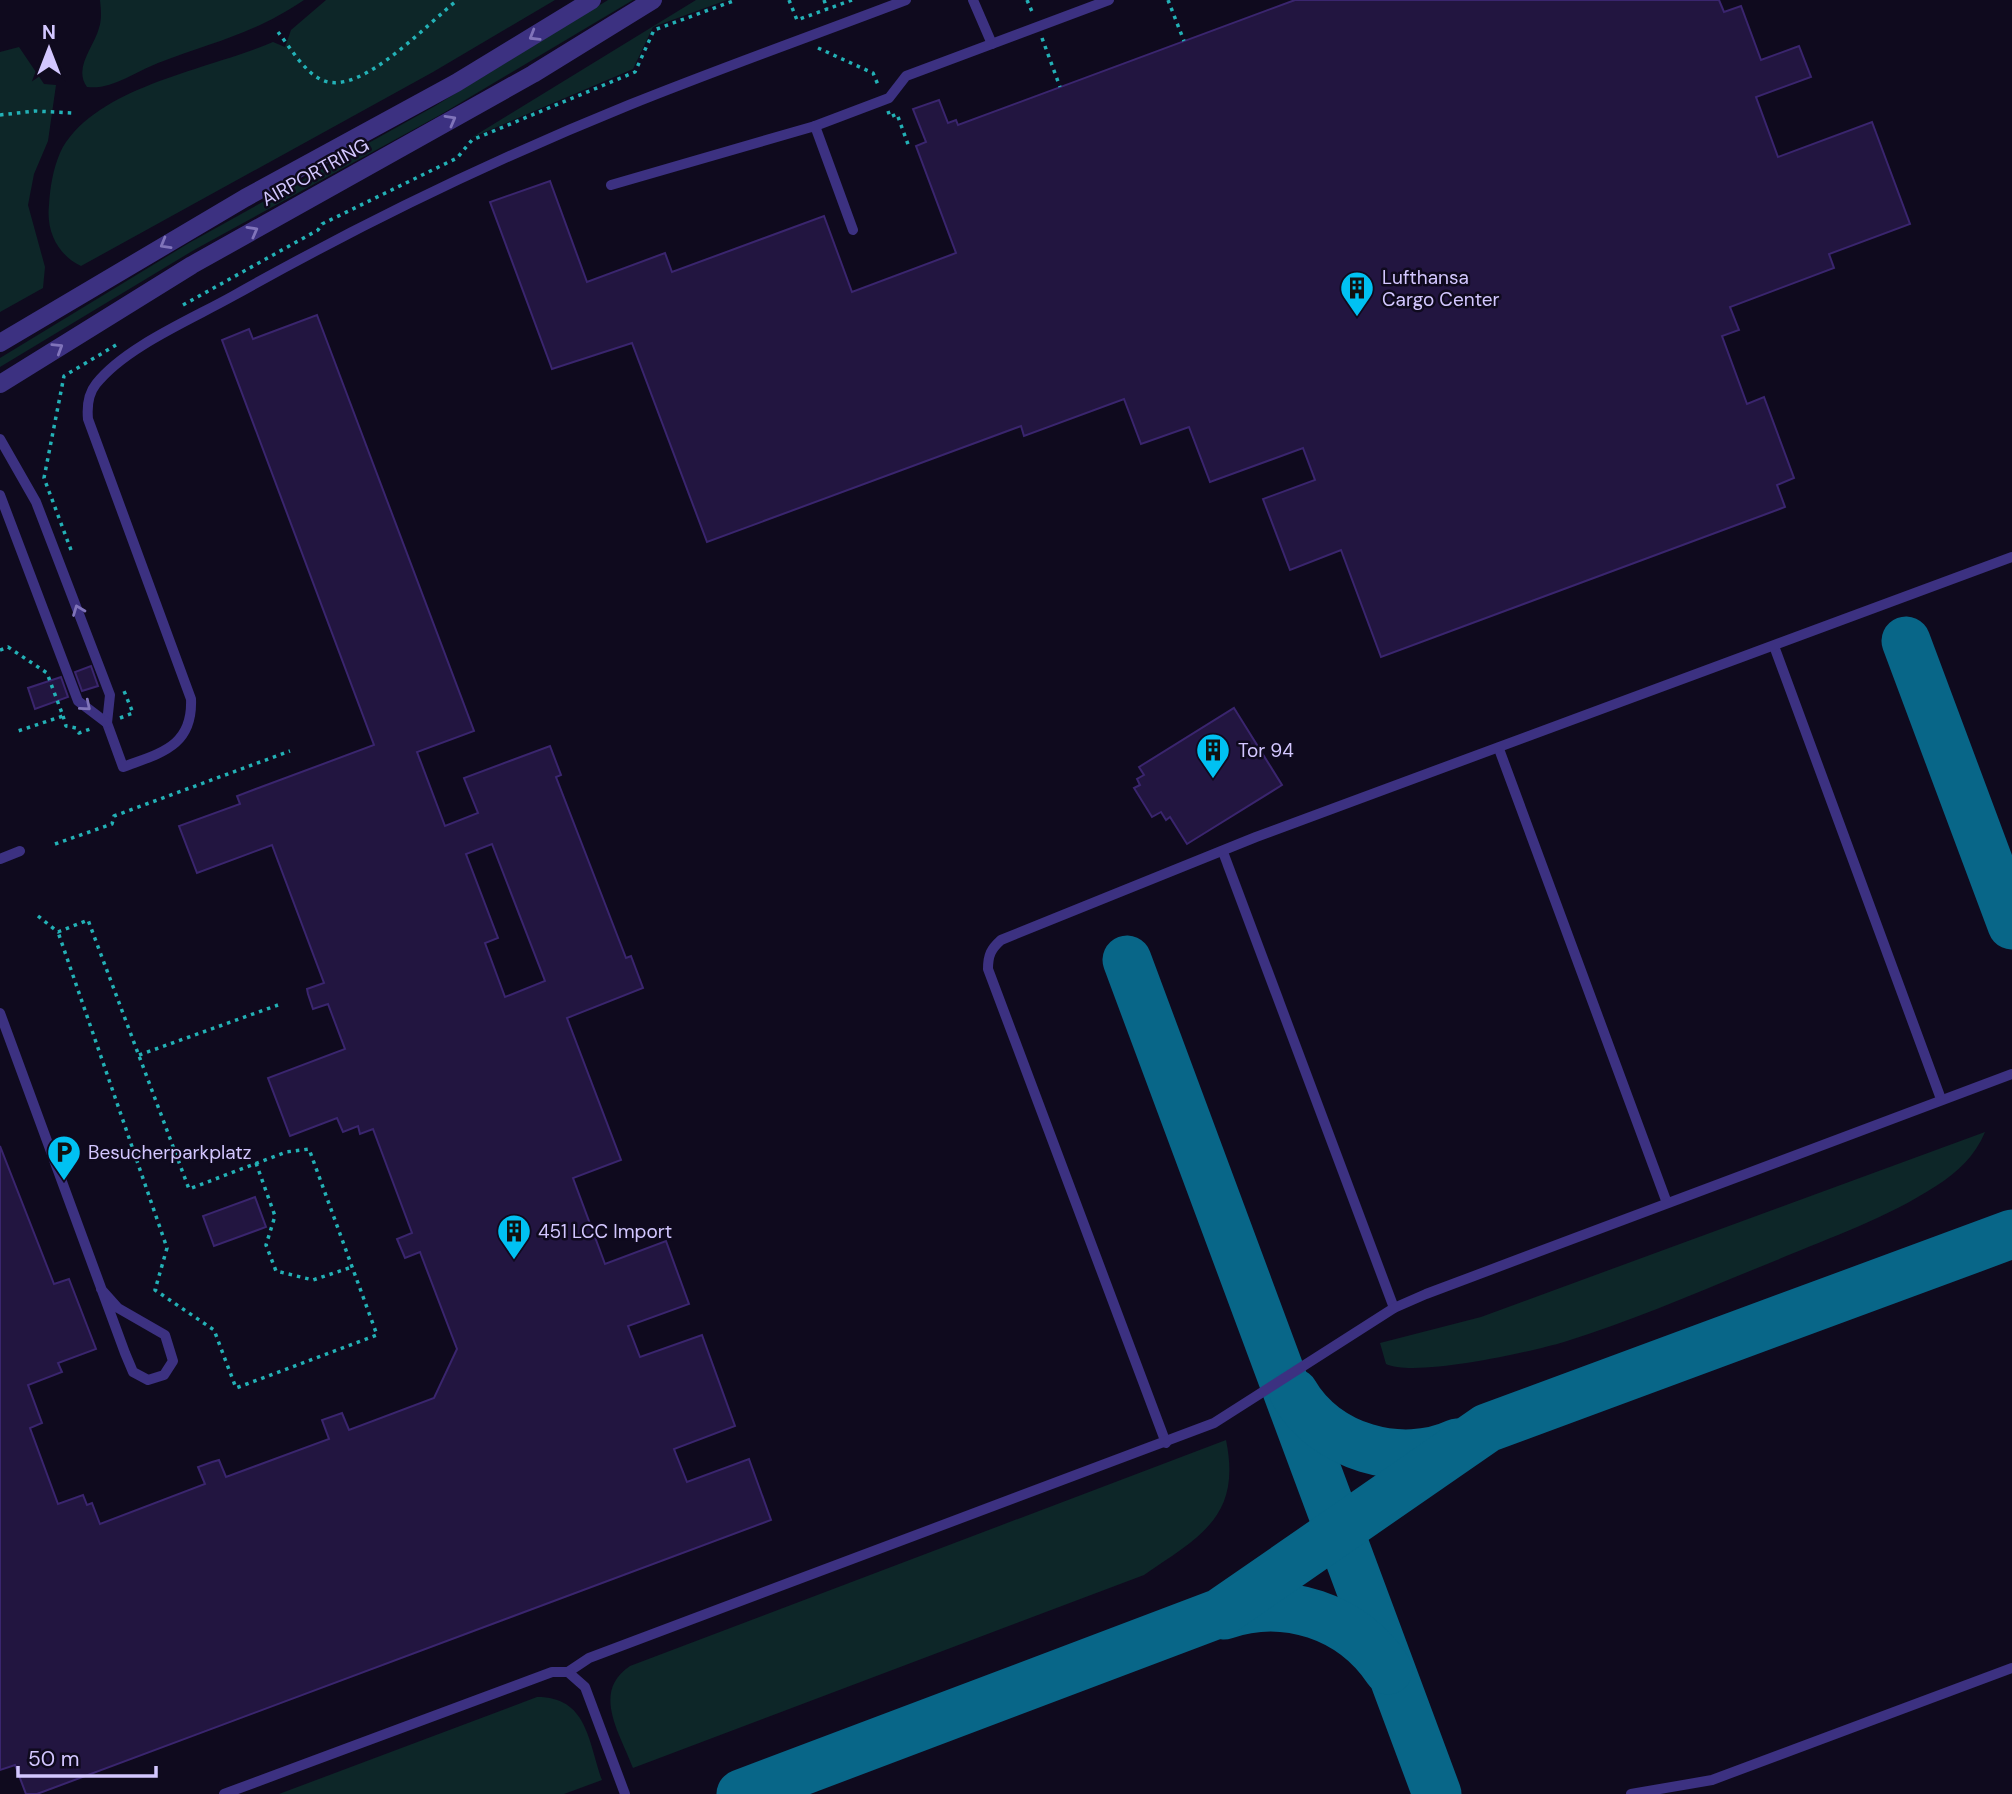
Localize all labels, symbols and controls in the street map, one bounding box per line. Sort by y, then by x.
north arrow [14,14,84,84]
text: N [42,20,56,45]
one-way arrow [529,27,542,40]
one-way arrow [444,115,457,128]
street label: AIRPORTRING [257,132,373,212]
one-way arrow [246,226,258,239]
one-way arrow [160,236,173,249]
place label: Lufthansa Cargo Center [1382,265,1500,312]
building icon: Lufthansa Cargo Center [1338,269,1376,318]
one-way arrow [50,343,63,356]
one-way arrow [72,605,86,617]
one-way arrow [78,698,91,710]
building icon: Tor 94 [1194,731,1232,780]
place label: Tor 94 [1238,738,1294,763]
parking icon: Besucherparkplatz [45,1133,83,1182]
place label: Besucherparkplatz [88,1140,251,1165]
building icon: 451 LCC Import [495,1212,533,1261]
place label: 451 LCC Import [538,1219,672,1244]
scale bar [18,1734,156,1778]
text: 50 m [28,1745,79,1773]

